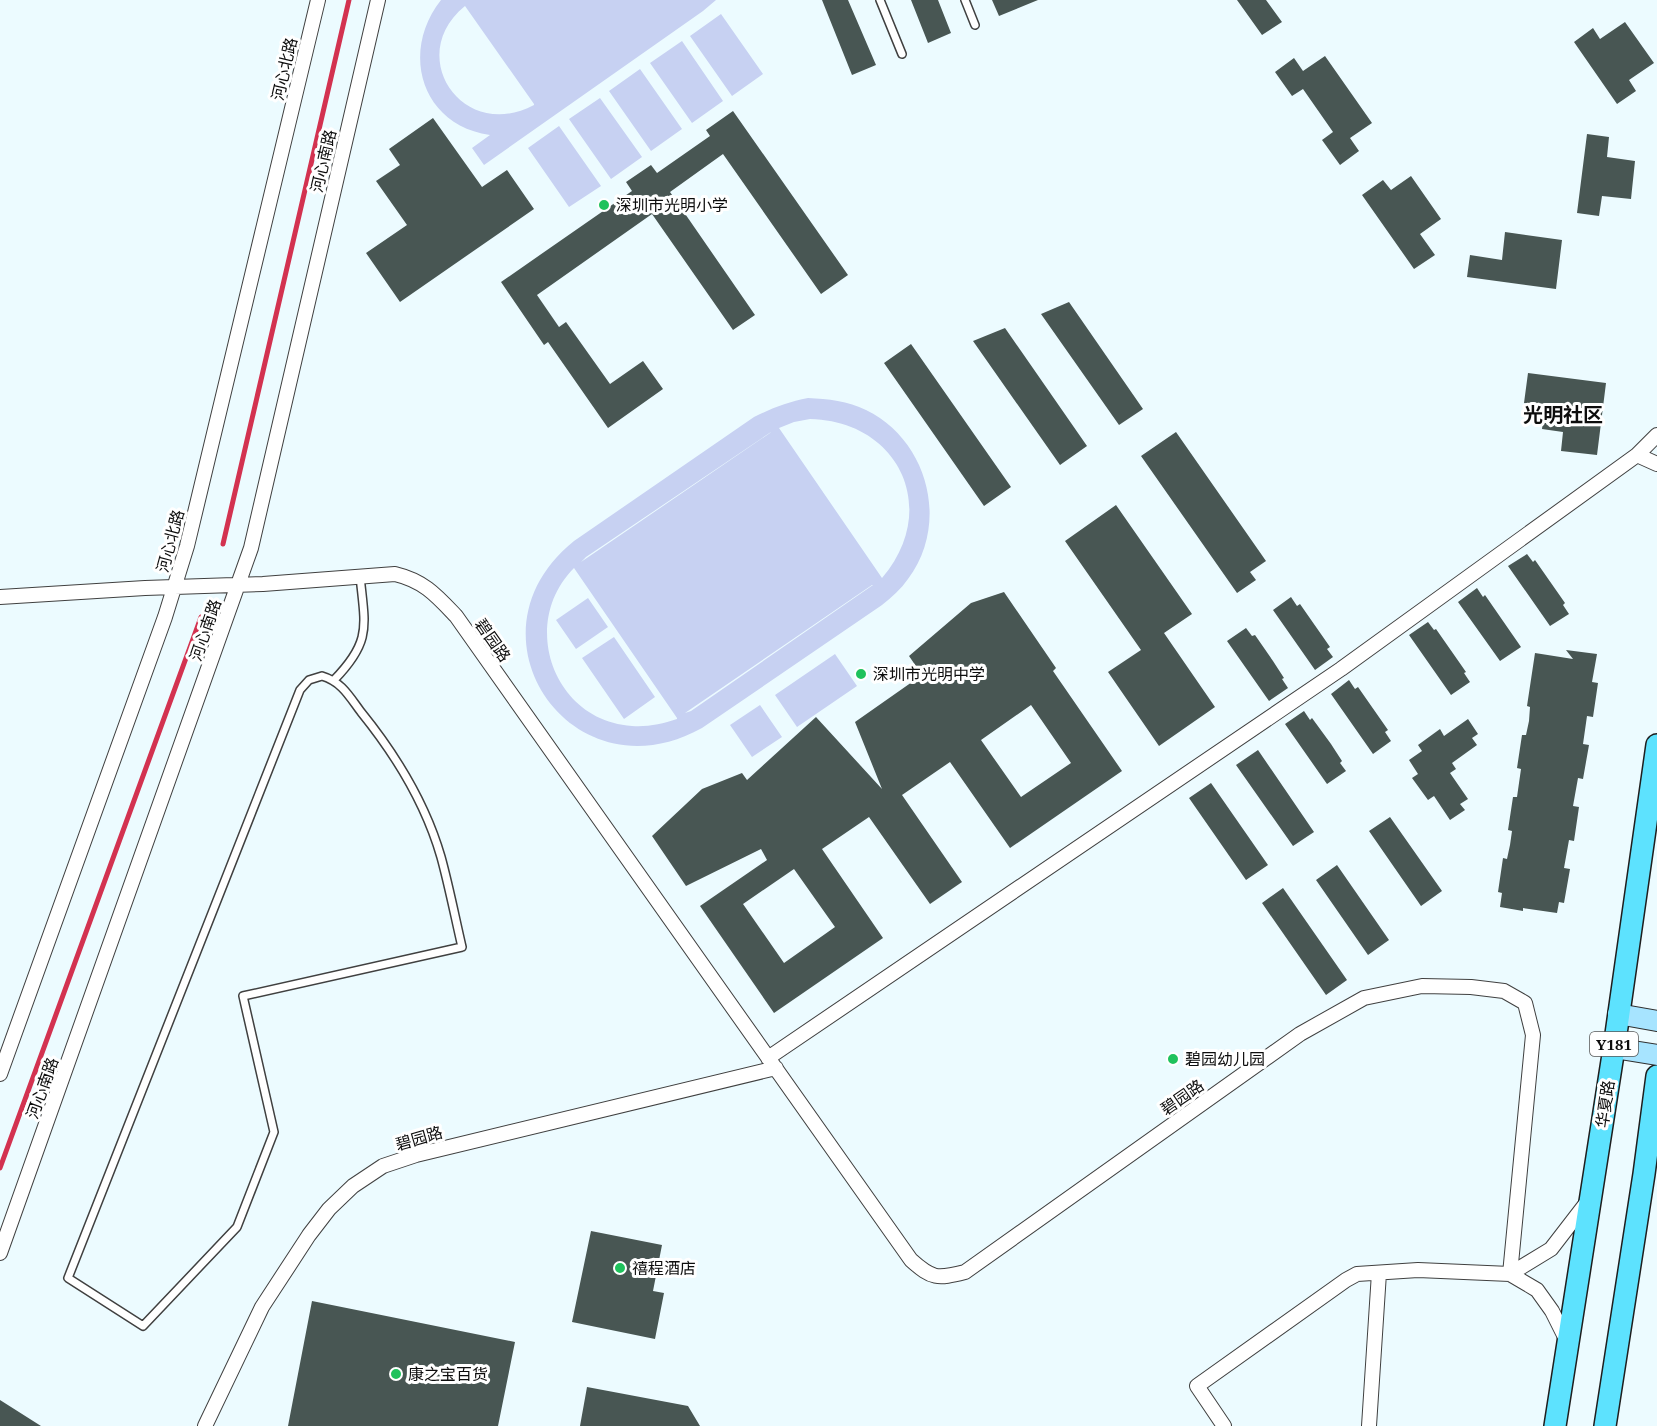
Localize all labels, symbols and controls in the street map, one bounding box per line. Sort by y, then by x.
street label: 河心北路 [266,35,302,103]
street label: 河心南路 [305,127,341,195]
place label: 深圳市光明小学 [616,194,728,216]
marker: 深圳市光明小学 [597,198,611,212]
district label: 光明社区 [1523,401,1603,428]
street label: 河心北路 [151,507,189,575]
street label: 河心南路 [184,596,226,664]
street label: 碧园路 [470,614,516,666]
place label: 深圳市光明中学 [873,663,985,685]
marker: 深圳市光明中学 [854,667,868,681]
road number: Y181 [1590,1032,1638,1056]
place label: 碧园幼儿园 [1185,1048,1265,1070]
marker: 碧园幼儿园 [1166,1052,1180,1066]
street label: 河心南路 [21,1054,63,1122]
street label: 碧园路 [1156,1074,1208,1120]
street label: 华夏路 [1591,1079,1619,1129]
street label: 碧园路 [393,1121,445,1155]
place label: 禧程酒店 [632,1257,696,1279]
marker: 禧程酒店 [613,1261,627,1275]
place label: 康之宝百货 [408,1363,488,1385]
marker: 康之宝百货 [389,1367,403,1381]

